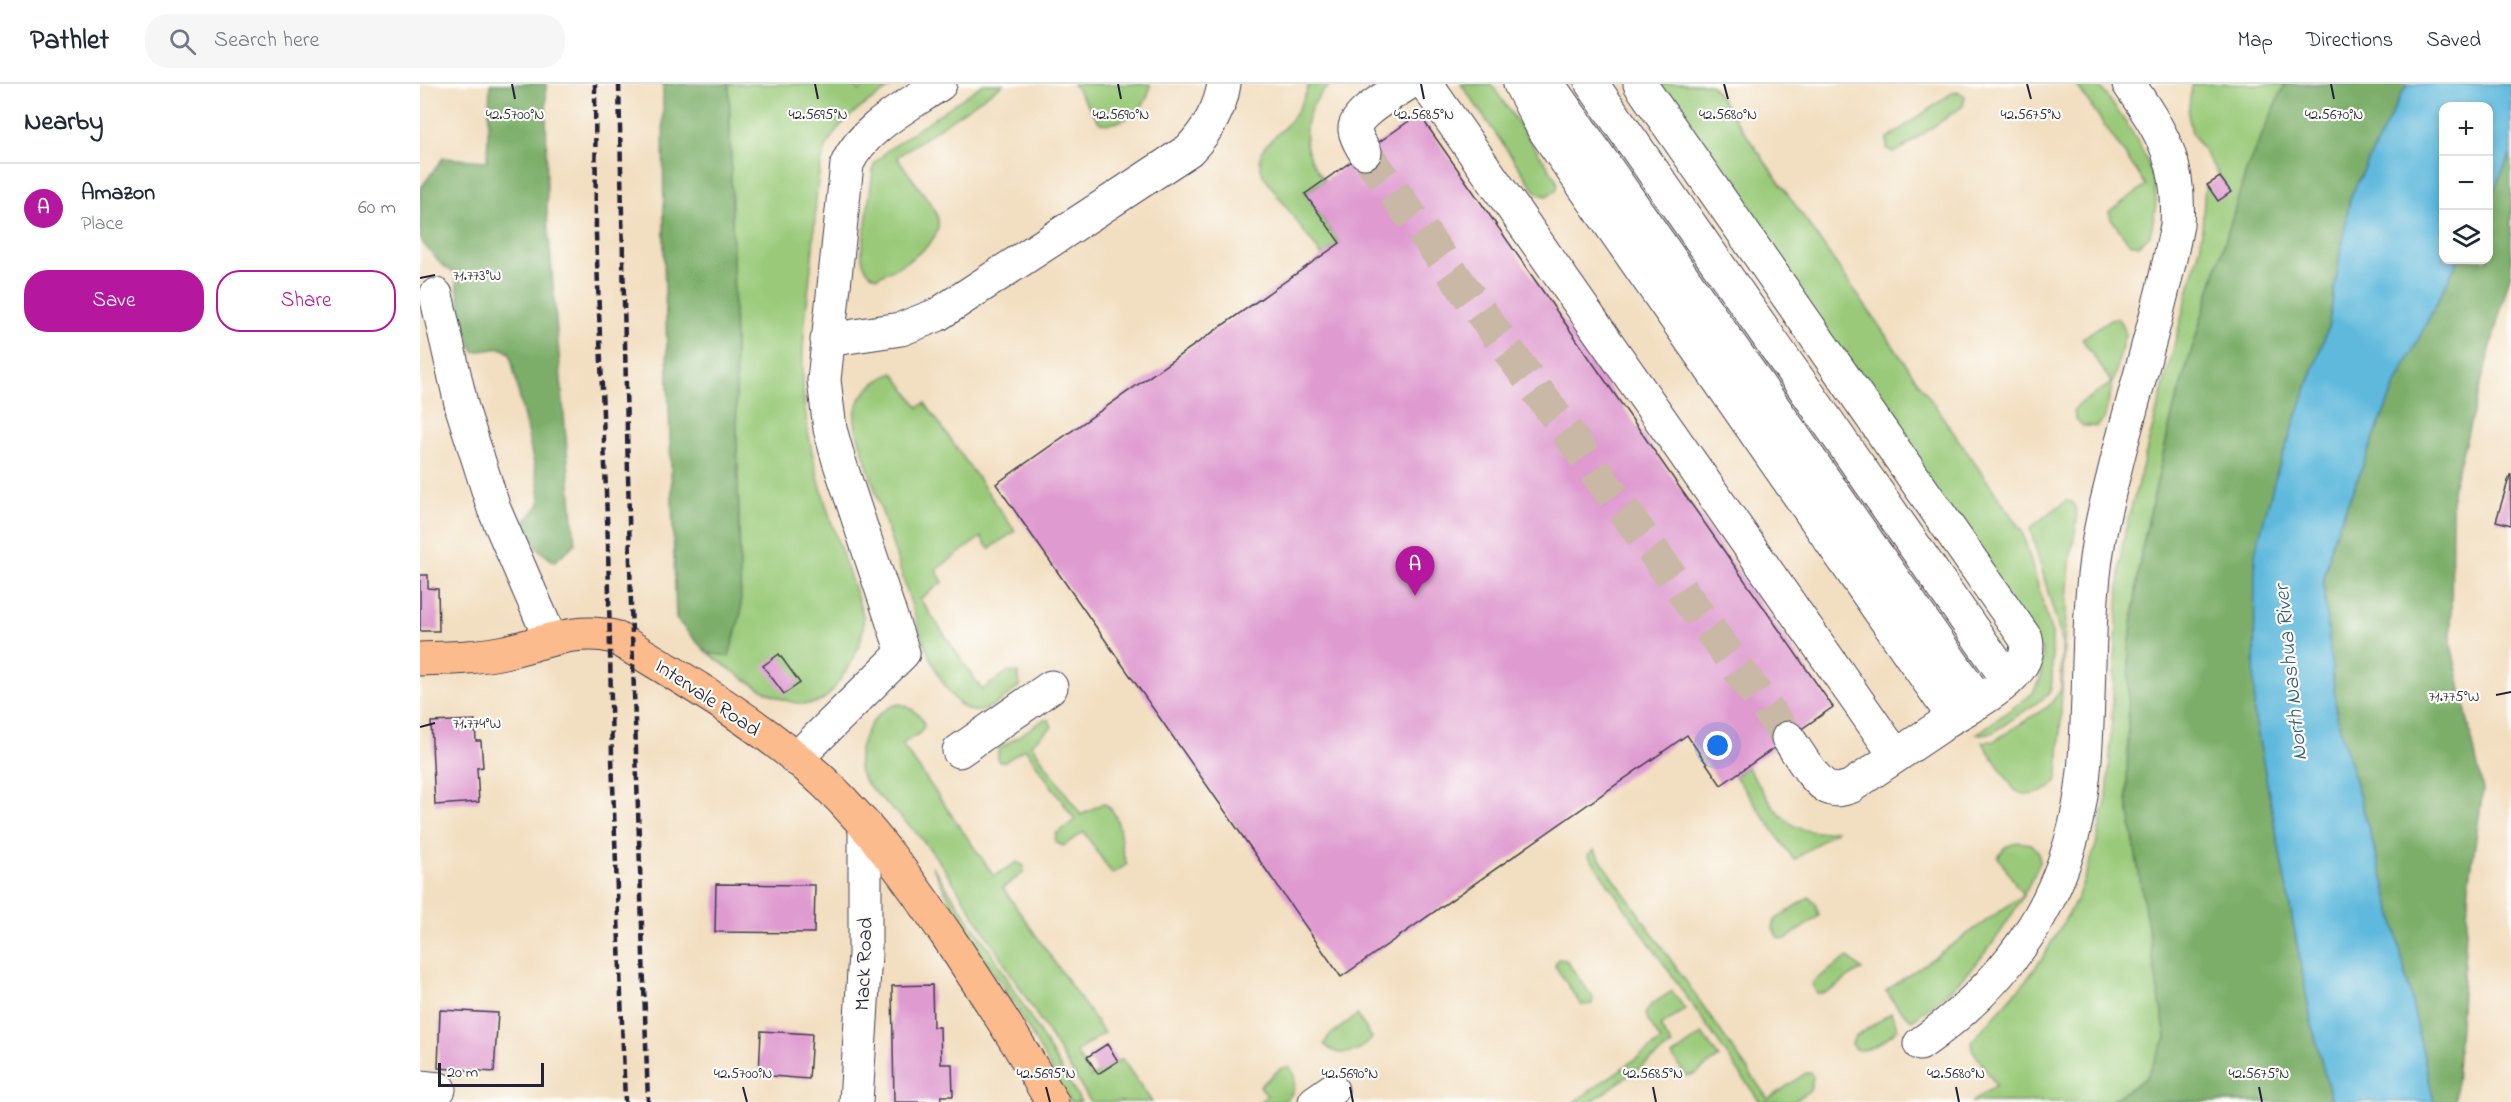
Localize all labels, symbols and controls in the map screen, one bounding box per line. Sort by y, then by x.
search box [145,14,565,68]
text: Pathlet [30,21,109,62]
icon: search [166,25,199,58]
text: Search here [214,25,319,57]
text: Map [2237,26,2273,56]
text: Directions [2306,26,2393,56]
text: Saved [2426,26,2481,56]
map controls [2439,102,2493,264]
button: + [2439,102,2493,156]
text: Nearby [24,104,103,142]
text: 42.5700°N [486,104,544,126]
text: 42.5695°N [788,104,848,126]
text: 42.5690°N [1092,104,1150,126]
text: 42.5685°N [1394,104,1454,126]
text: 42.5680°N [1699,104,1757,126]
text: 42.5675°N [2001,104,2061,126]
text: 42.5670°N [2305,104,2363,126]
button: − [2439,156,2493,210]
text: Amazon [81,178,155,210]
text: A [37,194,50,223]
text: 60 m [358,194,396,223]
text: Place [81,210,123,239]
button: layers [2439,210,2493,264]
text: 71.773°W [453,265,501,287]
button: Save [24,270,204,332]
button: Share [216,270,396,332]
pin: A [1396,546,1434,596]
water label: North Nashua River [2267,580,2317,762]
street label: Intervale Road [648,652,766,745]
text: 71.775°W [2429,686,2479,708]
text: 71.774°W [453,713,501,735]
your location [1703,731,1732,760]
street label: Mack Road [848,917,882,1011]
scale bar [438,1060,544,1088]
text: 20 m [447,1061,478,1085]
text: 42.5700°N [714,1063,772,1085]
text: 42.5695°N [1016,1063,1076,1085]
text: 42.5690°N [1321,1063,1379,1085]
text: 42.5685°N [1623,1063,1683,1085]
text: 42.5680°N [1927,1063,1985,1085]
text: 42.5675°N [2229,1063,2289,1085]

